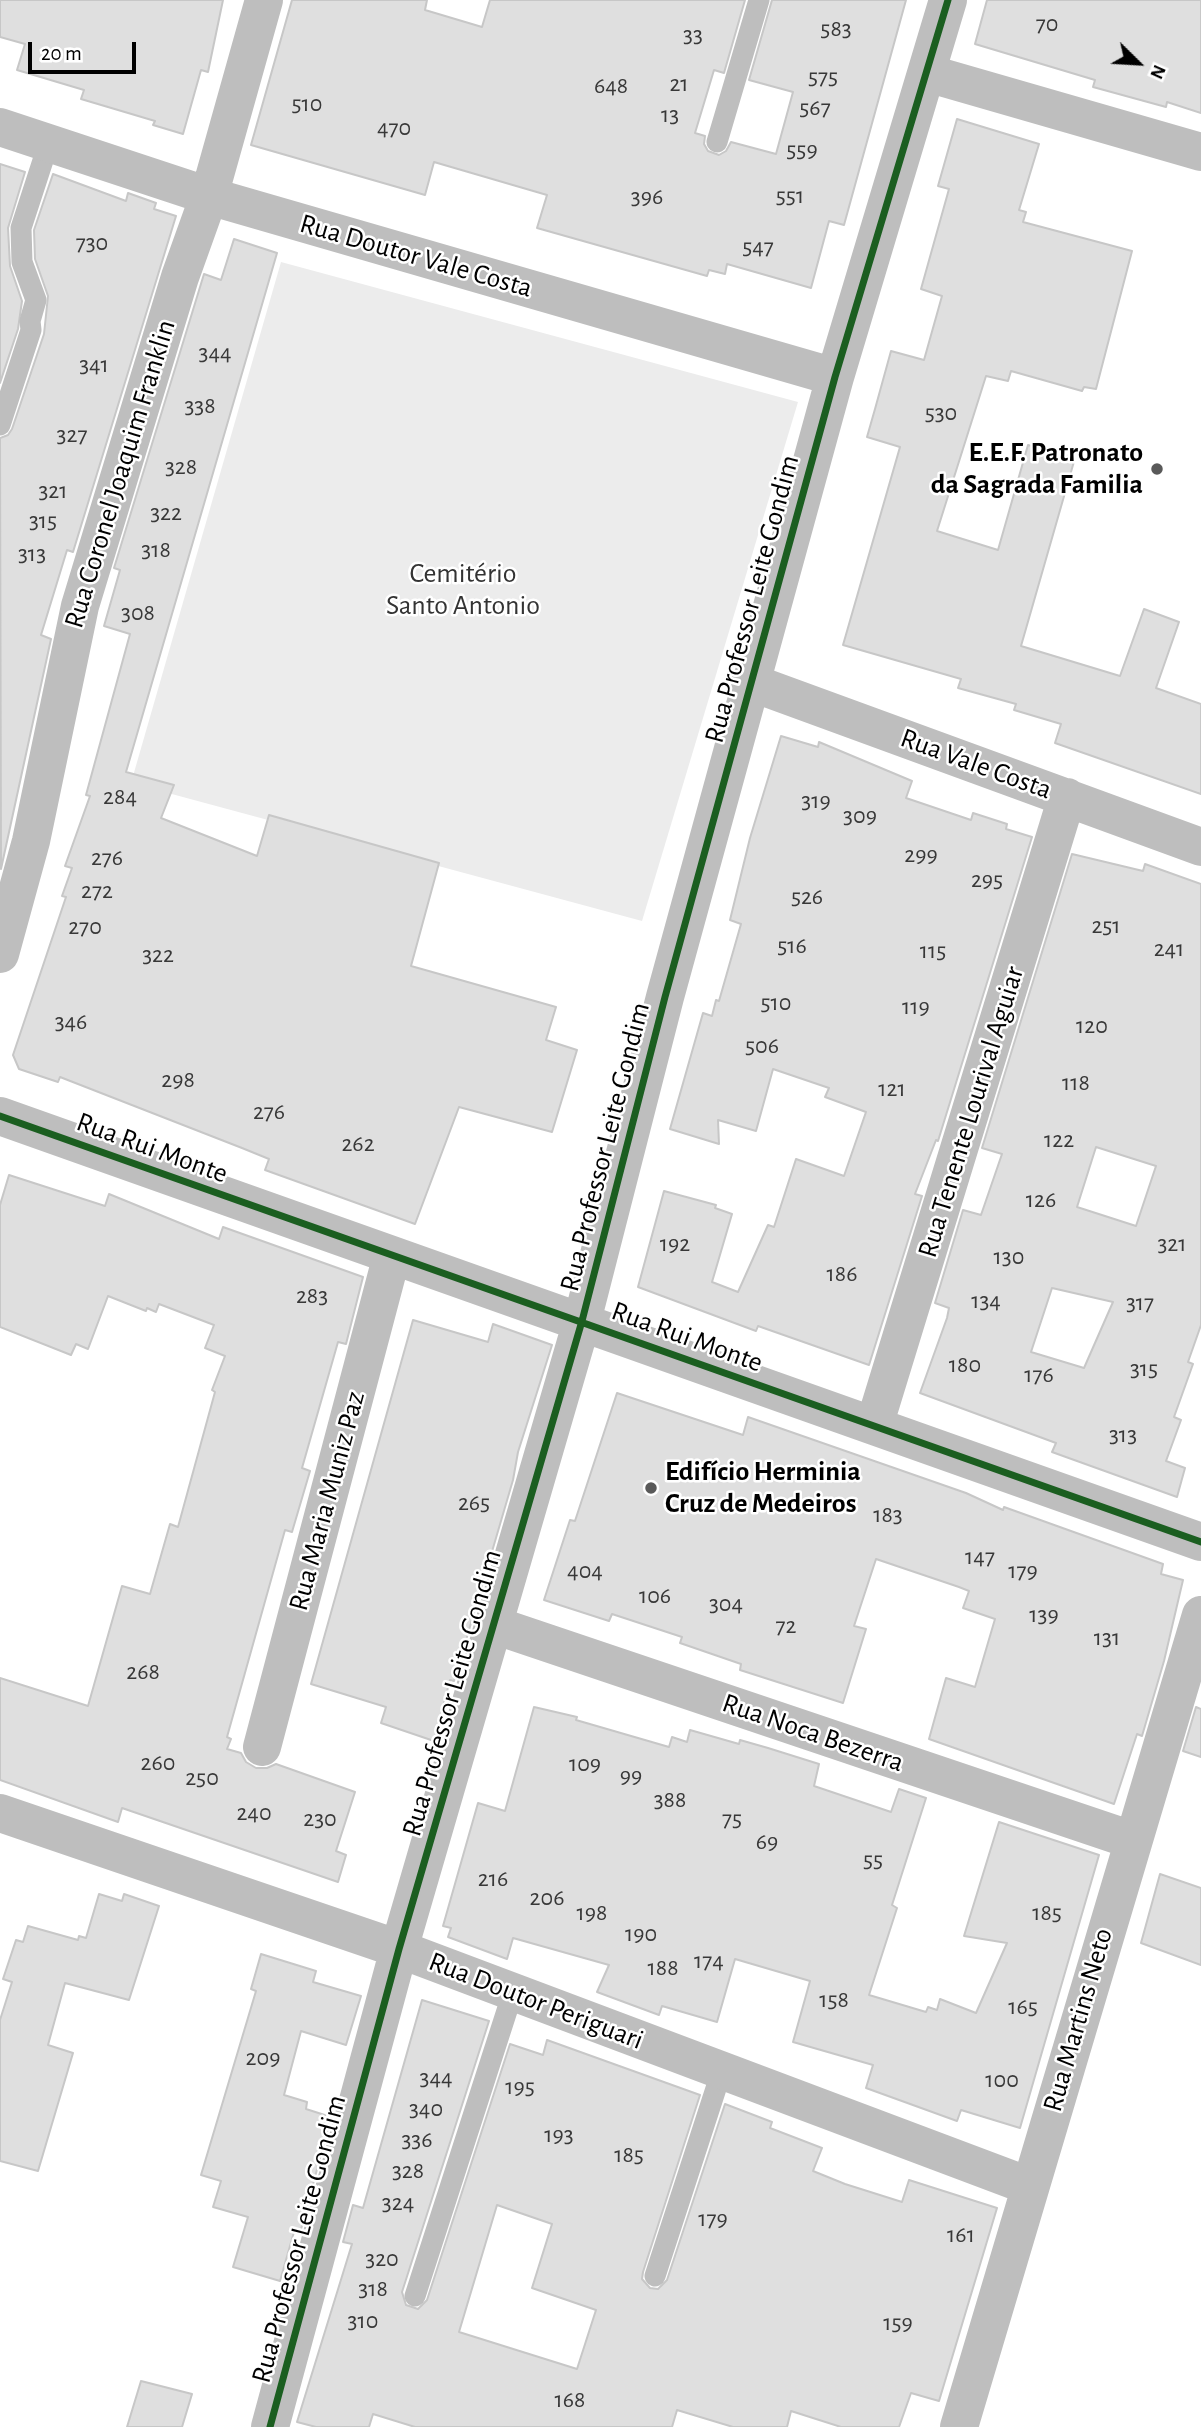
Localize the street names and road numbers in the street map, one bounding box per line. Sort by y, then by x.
street label: Rua Doutor Vale Costa [296,207,536,305]
street label: Rua Coronel Joaquim Franklin [57,316,183,632]
street label: Rua Professor Leite Gondim [697,451,807,747]
street label: Rua Vale Costa [896,721,1056,807]
street label: Rua Tenente Lourival Aguiar [911,962,1031,1262]
street label: Rua Professor Leite Gondim [553,999,657,1295]
street label: Rua Rui Monte [72,1105,232,1191]
street label: Rua Rui Monte [607,1294,767,1380]
street label: Rua Maria Muniz Paz [282,1388,372,1614]
street label: Rua Professor Leite Gondim [395,1546,509,1840]
street label: Rua Noca Bezerra [718,1686,908,1780]
street label: Rua Martins Neto [1036,1924,1120,2116]
street label: Rua Doutor Periguari [424,1945,648,2057]
street label: Rua Professor Leite Gondim [244,2091,354,2387]

